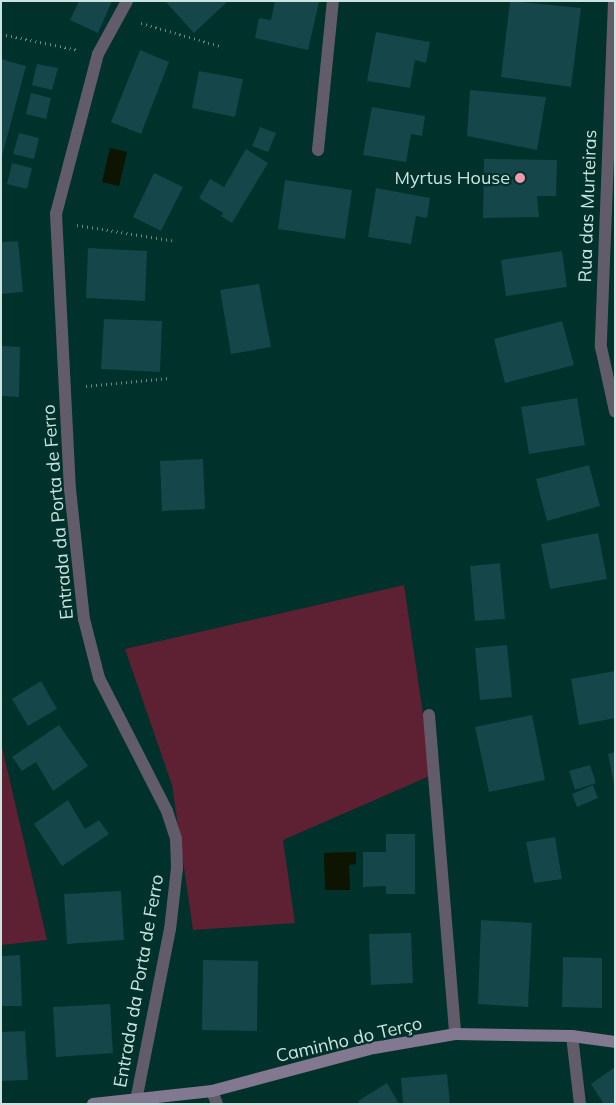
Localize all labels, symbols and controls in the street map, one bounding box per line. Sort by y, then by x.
street label: Rua das Murteiras [575,129,601,283]
place label: Myrtus House [395,167,510,189]
marker: Myrtus House [514,172,526,184]
street label: Entrada da Porta de Ferro [38,404,78,620]
street label: Entrada da Porta de Ferro [110,873,168,1089]
street label: Caminho do Terço [274,1013,424,1067]

